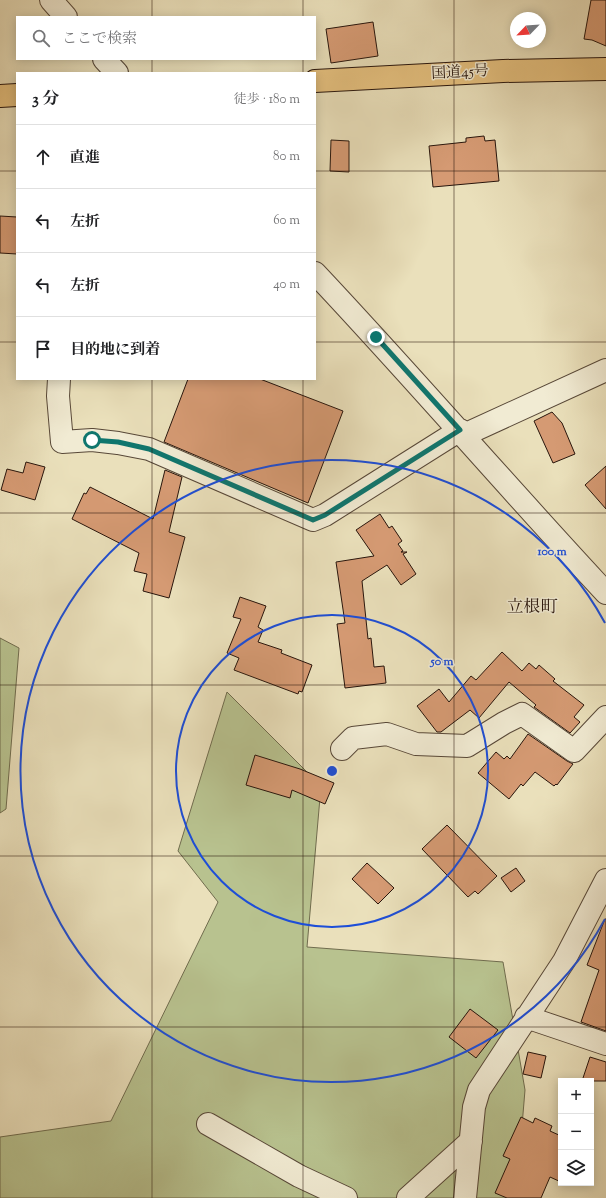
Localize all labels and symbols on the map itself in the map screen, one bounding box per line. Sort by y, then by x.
north arrow [510,12,546,48]
street label: 国道45号 [431,61,489,85]
route end [367,328,385,346]
route start [83,431,101,449]
text: 100 m [536,543,567,561]
district label: 立根町 [507,596,558,620]
text: 50 m [430,653,454,671]
centre of rings [325,764,339,778]

